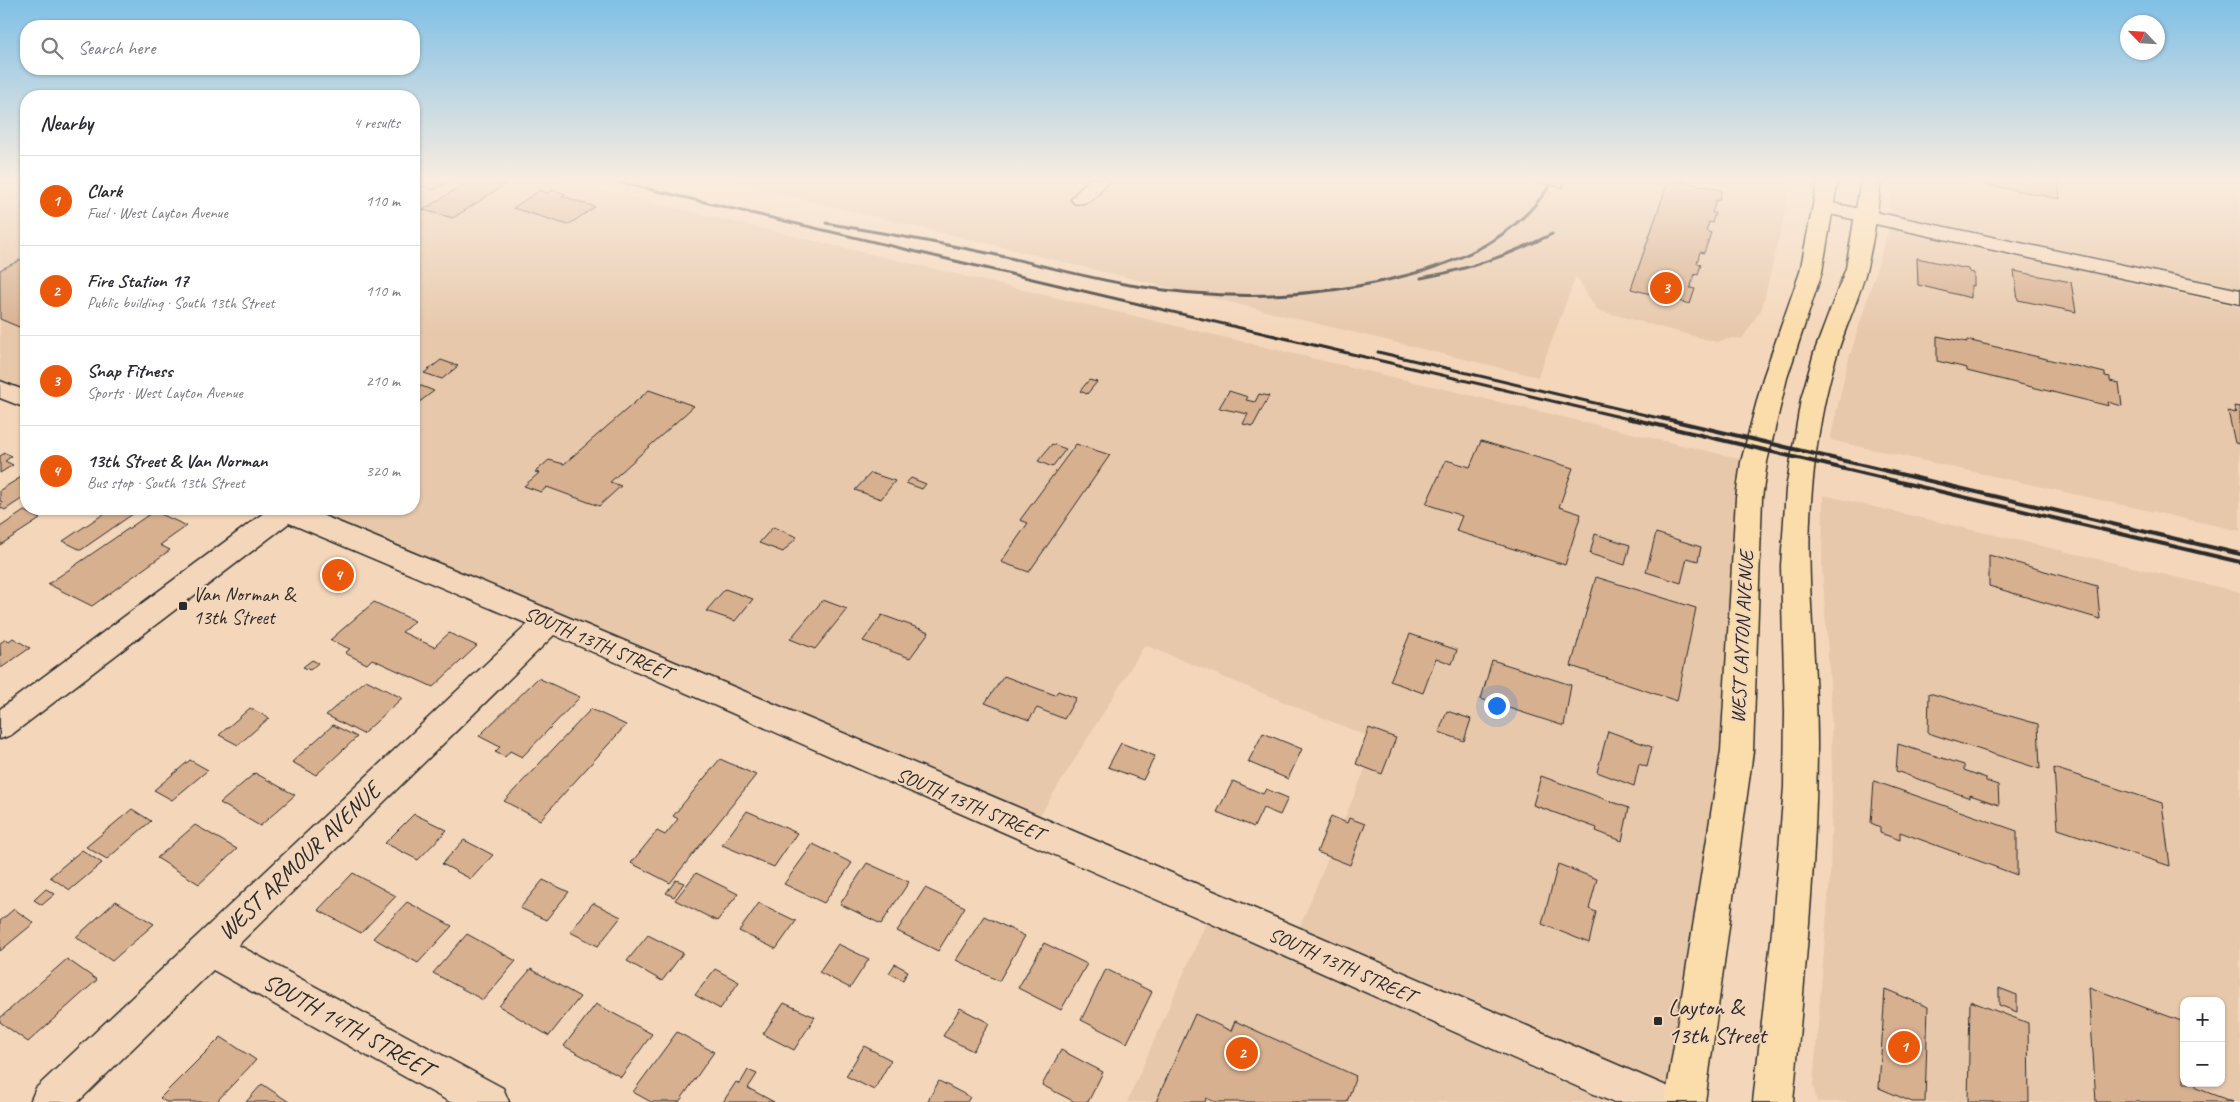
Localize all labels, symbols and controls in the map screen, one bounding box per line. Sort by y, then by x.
north arrow [2120,15,2165,60]
search box [20,20,420,75]
icon: search [38,34,66,62]
text: Search here [78,36,155,60]
text: Nearby [40,110,93,136]
text: 4 results [353,113,400,133]
text: Clark [87,179,122,203]
text: 1 [52,191,60,211]
text: 110 m [366,191,400,211]
text: Fuel · West Layton Avenue [87,203,228,223]
text: Fire Station 17 [87,269,188,293]
pin: 3 [1650,269,1682,307]
text: 2 [52,281,60,301]
text: 110 m [366,281,400,301]
text: Public building · South 13th Street [87,293,275,313]
text: Snap Fitness [87,359,172,383]
text: 3 [52,371,60,391]
text: 210 m [366,371,400,391]
text: Sports · West Layton Avenue [87,383,243,403]
text: 13th Street & Van Norman [87,449,268,473]
text: 4 [52,461,60,481]
text: 320 m [366,461,400,481]
text: Bus stop · South 13th Street [87,473,245,493]
street label: WEST LAYTON AVENUE [1725,548,1759,724]
pin: 4 [322,556,354,594]
place label: Van Norman & 13th Street [193,582,297,630]
marker: Van Norman & 13th Street [177,600,189,612]
street label: SOUTH 13TH STREET [521,601,680,687]
your location [1484,693,1510,719]
street label: SOUTH 13TH STREET [893,762,1052,848]
street label: WEST ARMOUR AVENUE [211,774,389,946]
street label: SOUTH 13TH STREET [1265,922,1423,1010]
street label: SOUTH 14TH STREET [258,966,443,1087]
place label: Layton & 13th Street [1668,992,1768,1050]
map controls [2180,997,2225,1087]
button: + [2180,997,2225,1042]
marker: Layton & 13th Street [1652,1015,1664,1027]
pin: 1 [1888,1028,1920,1066]
pin: 2 [1226,1034,1258,1072]
button: − [2180,1042,2225,1087]

